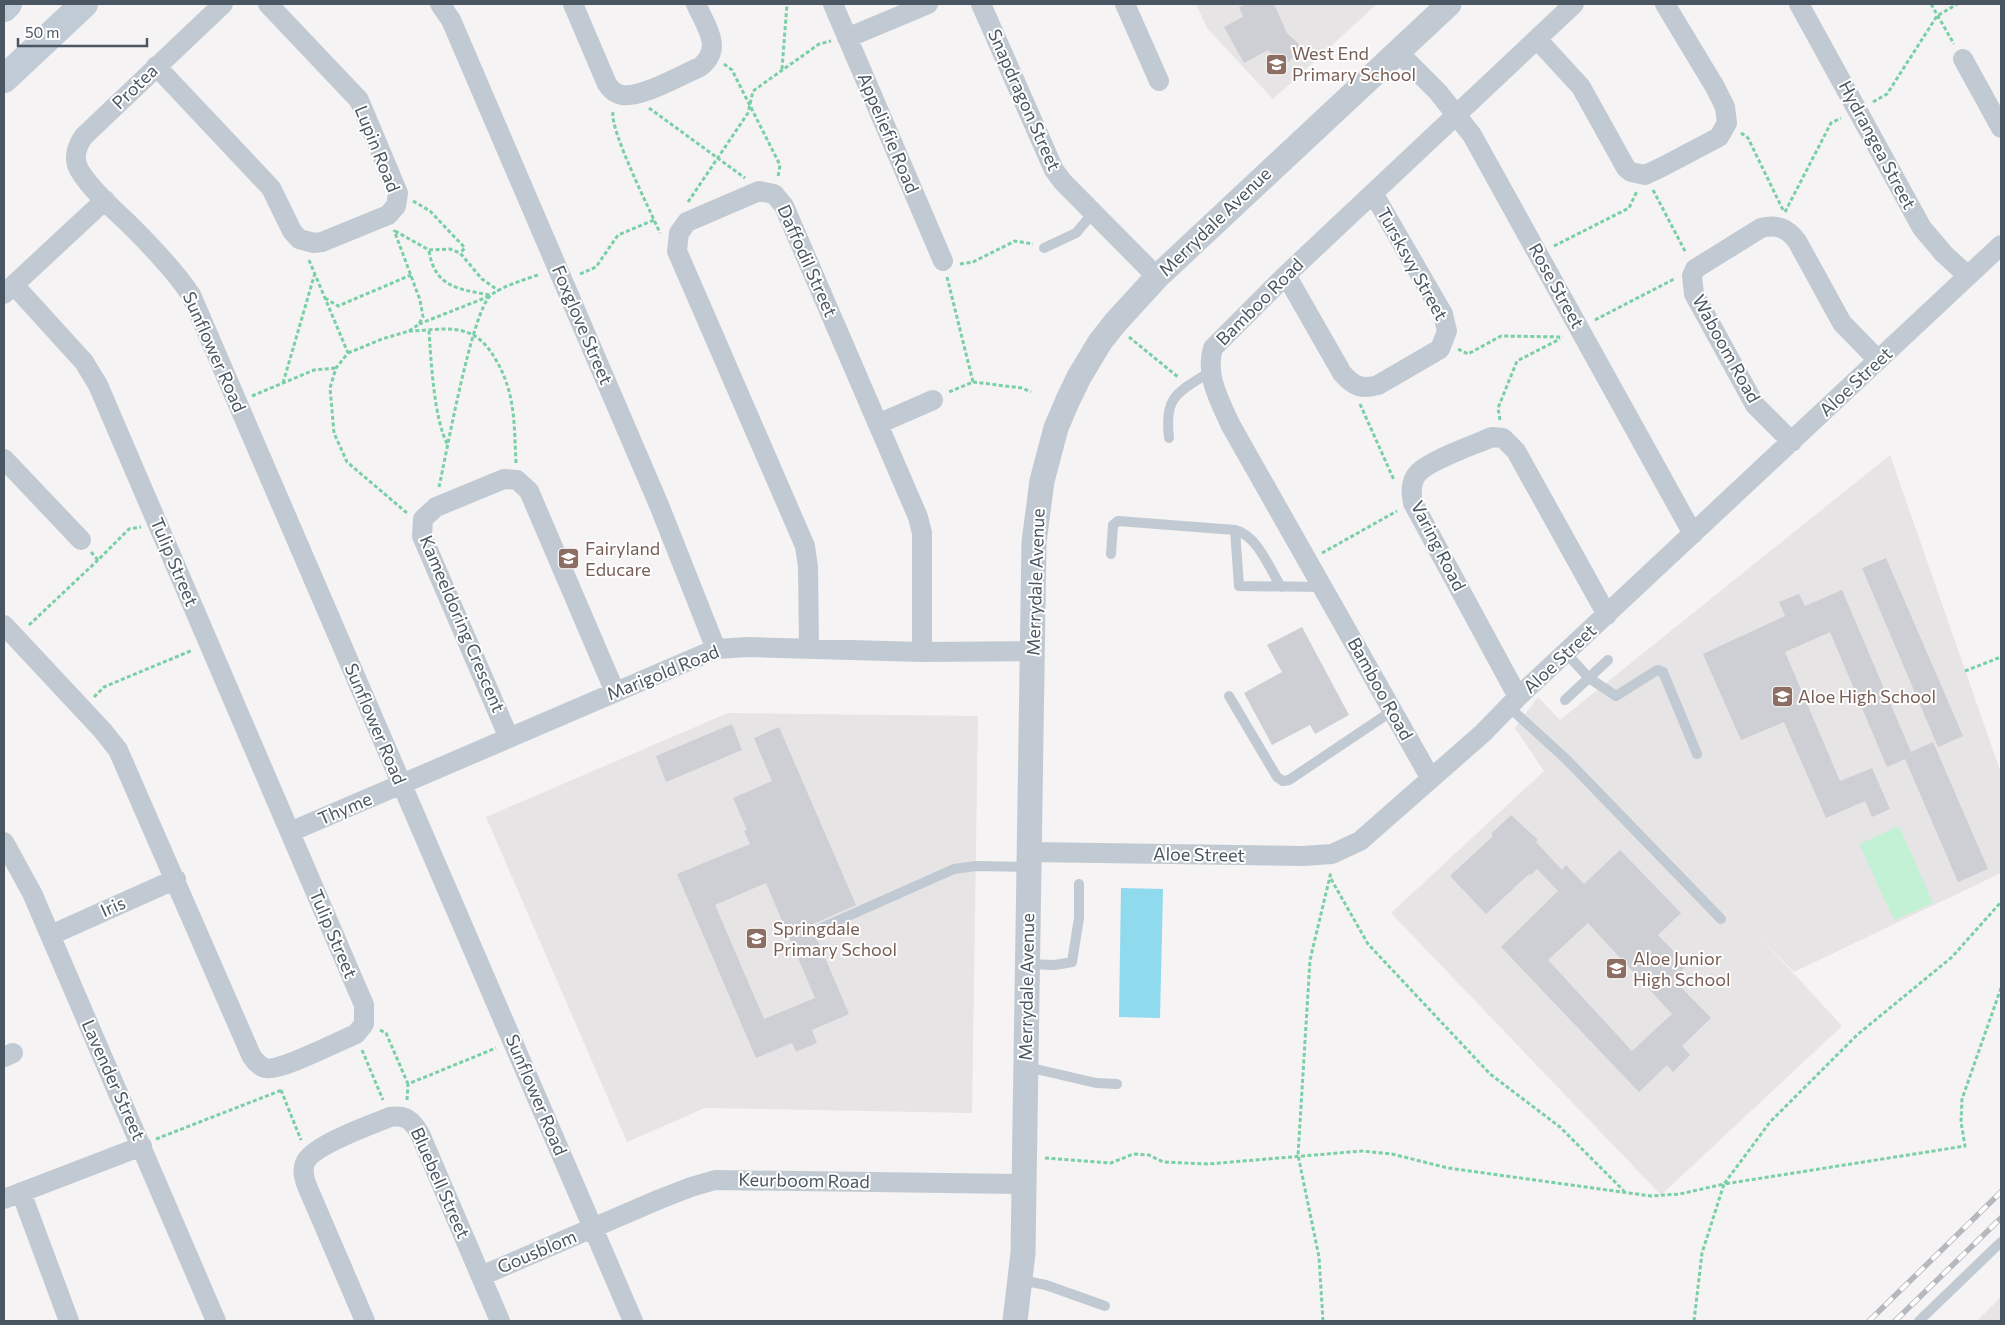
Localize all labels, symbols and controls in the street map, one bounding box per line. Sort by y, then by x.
scale bar [18,15,146,47]
text: 50 m [25,23,59,41]
street label: Snapdragon Street [984,25,1066,174]
place label: West End Primary School [1292,42,1416,85]
school or university icon: West End Primary School [1264,52,1288,76]
street label: Protea [107,59,162,113]
street label: Appeliefie Road [854,69,924,196]
street label: Hydrangea Street [1835,76,1921,213]
street label: Lupin Road [351,102,405,195]
street label: Merrydale Avenue [1154,162,1275,280]
street label: Daffodil Street [773,201,843,320]
street label: Tursksvy Street [1373,203,1453,324]
street label: Rose Street [1524,239,1589,332]
street label: Bamboo Road [1211,253,1308,350]
street label: Foxglove Street [548,262,618,388]
street label: Sunflower Road [179,288,251,415]
street label: Waboom Road [1688,291,1766,406]
street label: Aloe Street [1814,342,1896,421]
street label: Varing Road [1407,497,1471,594]
street label: Merrydale Avenue [1021,508,1049,656]
street label: Tulip Street [146,514,203,609]
street label: Kameeldoring Crescent [416,532,510,715]
place label: Fairyland Educare [585,537,660,580]
school or university icon: Fairyland Educare [557,547,581,571]
street label: Aloe Street [1518,619,1600,698]
street label: Bamboo Road [1344,633,1418,744]
street label: Marigold Road [603,640,722,705]
street label: Sunflower Road [341,660,411,787]
school or university icon: Aloe High School [1770,685,1794,709]
place label: Aloe High School [1798,685,1936,707]
street label: Thyme [314,787,375,829]
street label: Aloe Street [1153,842,1245,866]
street label: Tulip Street [305,886,362,981]
street label: Iris [97,891,129,921]
street label: Merrydale Avenue [1014,913,1038,1061]
place label: Springdale Primary School [773,917,897,960]
school or university icon: Springdale Primary School [745,927,769,951]
place label: Aloe Junior High School [1633,947,1731,990]
school or university icon: Aloe Junior High School [1605,957,1629,981]
street label: Lavender Street [77,1016,150,1143]
street label: Sunflower Road [502,1031,572,1158]
street label: Bluebell Street [407,1124,475,1242]
street label: Keurboom Road [738,1168,870,1192]
street label: Gousblom [494,1225,580,1278]

